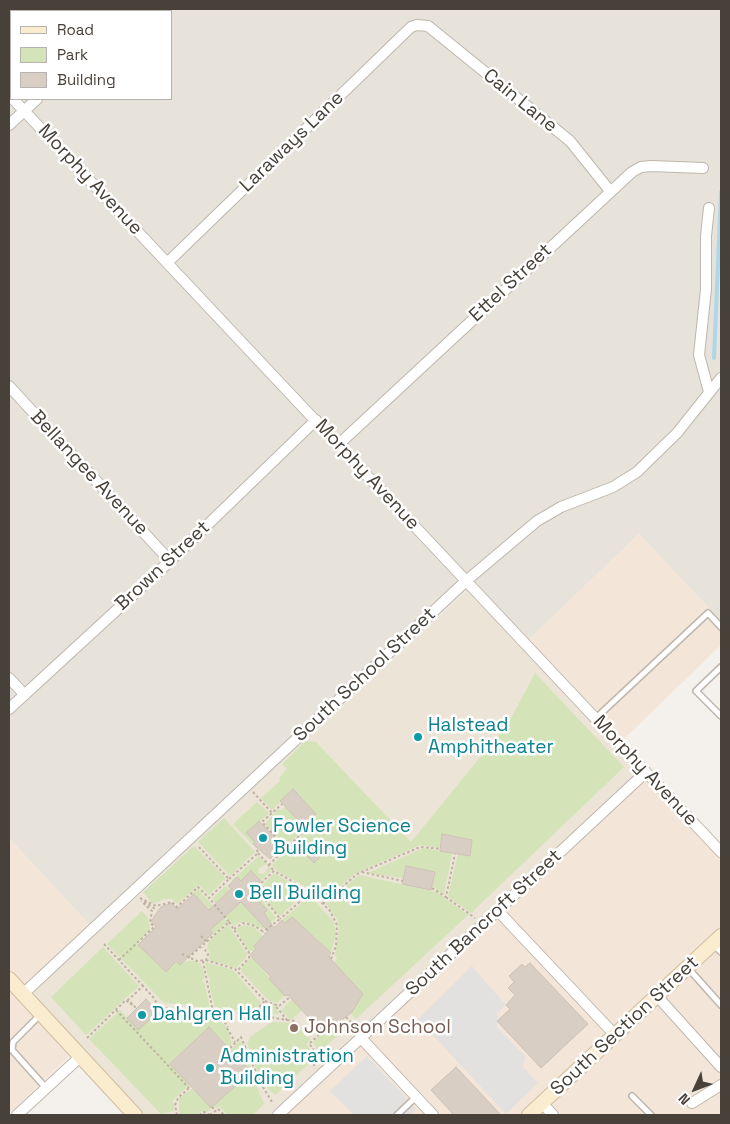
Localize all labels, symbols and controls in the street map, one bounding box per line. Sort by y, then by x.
legend [10,10,172,100]
text: Road [57,20,94,39]
text: Park [57,45,88,64]
street label: Cain Lane [478,64,562,138]
text: Building [57,70,116,89]
street label: Laraways Lane [235,87,349,197]
street label: Morphy Avenue [33,120,147,240]
street label: Ettel Street [465,239,557,327]
street label: Bellangee Avenue [25,406,153,540]
street label: Morphy Avenue [310,415,424,535]
street label: Brown Street [111,516,215,616]
street label: South School Street [289,603,441,747]
street label: Morphy Avenue [588,711,702,831]
place label: Halstead Amphitheater [428,715,554,759]
marker: Halstead Amphitheater [412,731,424,743]
place label: Fowler Science Building [273,816,411,860]
marker: Fowler Science Building [257,832,269,844]
street label: South Bancroft Street [401,845,567,1001]
place label: Bell Building [249,883,361,905]
marker: Bell Building [233,888,245,900]
street label: South Section Street [546,952,704,1100]
place label: Dahlgren Hall [152,1004,271,1026]
marker: Dahlgren Hall [136,1009,148,1021]
place label: Johnson School [304,1017,451,1039]
marker: Johnson School [288,1022,300,1034]
place label: Administration Building [220,1046,354,1090]
marker: Administration Building [204,1062,216,1074]
north arrow [670,1064,720,1114]
text: N [674,1090,694,1109]

